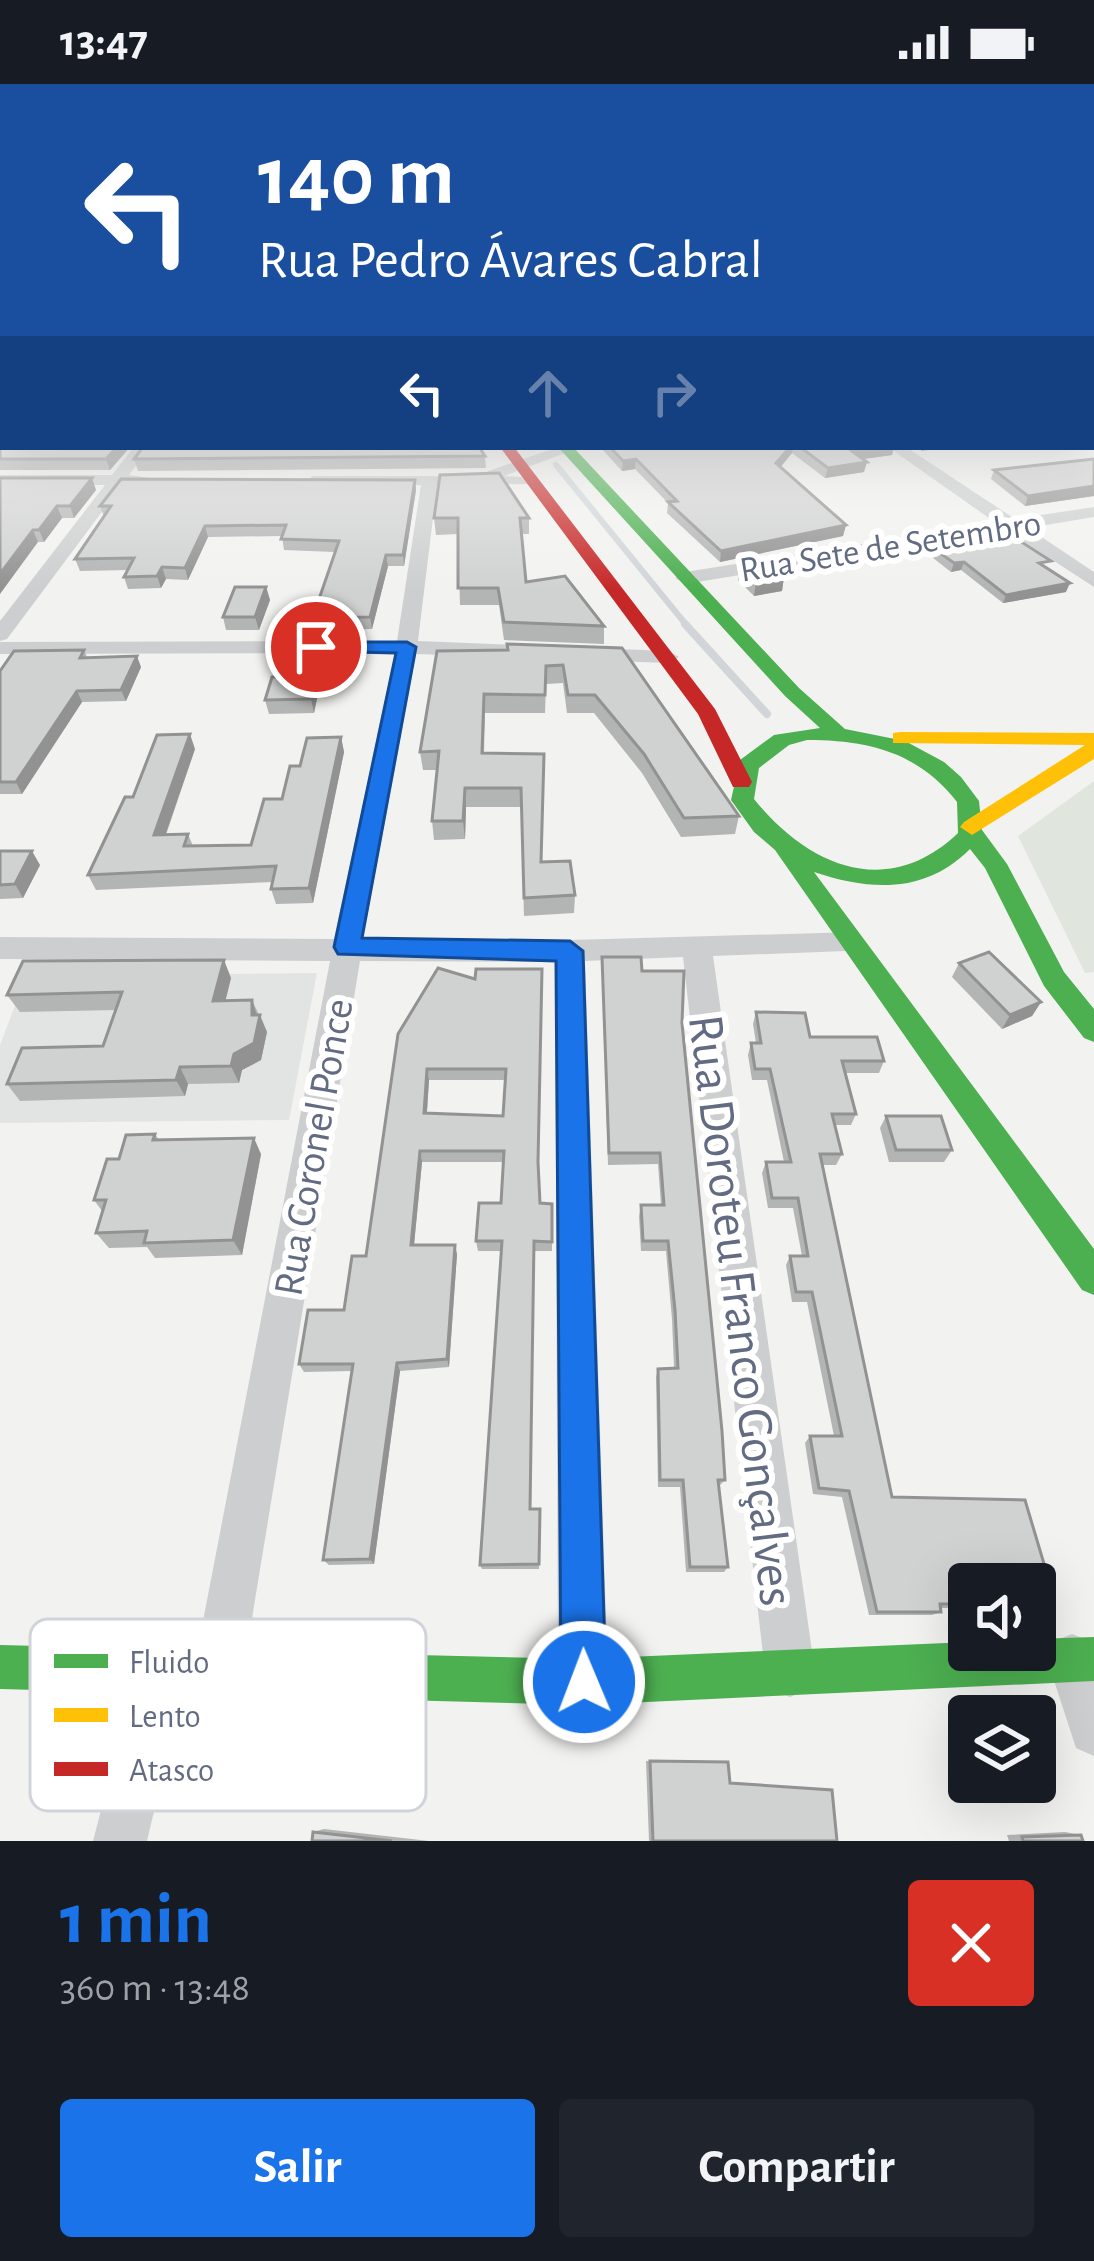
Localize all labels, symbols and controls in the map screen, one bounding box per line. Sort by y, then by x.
text: 13:47 [60,19,148,64]
icon: left [60,132,216,288]
text: 140 m [258,136,455,220]
text: Rua Pedro Ávares Cabral [258,234,763,288]
icon: left [389,360,455,426]
icon: ahead [515,360,581,426]
icon: right [641,360,707,426]
street label: Rua Sete de Setembro [737,505,1043,589]
pin [265,596,367,698]
icon: arrive [283,614,349,680]
street label: Rua Coronel Ponce [267,995,361,1299]
street label: Rua Doroteu Franco Gonçalves [679,1012,802,1609]
map controls [948,1563,1056,1803]
button: sound [948,1563,1056,1671]
legend [30,1619,426,1811]
position arrow [521,1619,647,1745]
text: Fluido [129,1647,210,1680]
button: layers [948,1695,1056,1803]
text: Lento [129,1701,201,1734]
text: Atasco [129,1755,214,1788]
button: close [908,1880,1034,2006]
text: 1 min [60,1884,212,1956]
text: 360 m · 13:48 [60,1969,250,2008]
button: Salir [60,2099,535,2237]
button: Compartir [559,2099,1034,2237]

